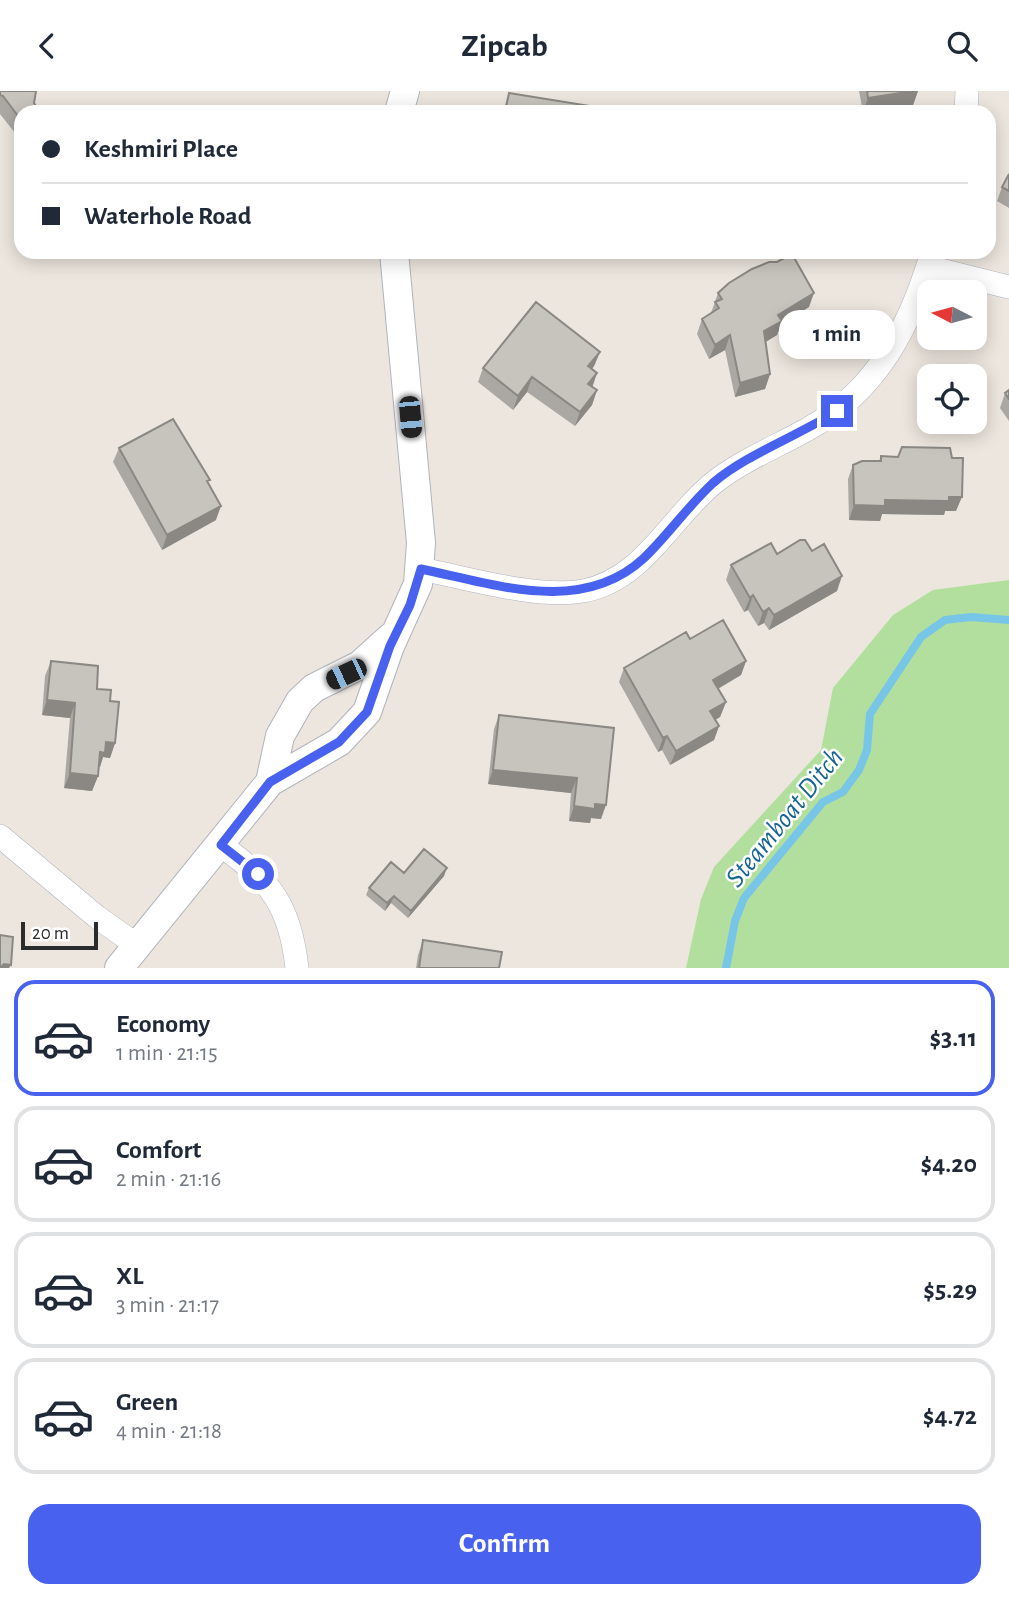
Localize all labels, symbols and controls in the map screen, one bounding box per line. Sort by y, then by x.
icon: back [28,27,66,65]
icon: search [943,27,981,65]
text: Zipcab [461,30,548,62]
text: Keshmiri Place [84,136,238,162]
text: Waterhole Road [84,203,251,229]
north arrow [917,280,987,350]
map controls [917,280,987,434]
callout: 1 min [779,309,895,359]
text: 1 min [813,323,861,346]
button: locate [917,364,987,434]
car [398,395,423,439]
route end [821,395,853,427]
car [323,656,370,692]
water label: Steamboat Ditch [721,744,849,892]
route start [242,858,274,890]
scale bar [21,919,98,951]
text: 20 m [32,924,69,943]
icon: car [32,1007,95,1070]
text: Economy [116,1011,210,1037]
text: $3.11 [929,1025,977,1051]
text: 1 min · 21:15 [116,1042,218,1065]
icon: car [32,1133,95,1196]
text: Comfort [116,1137,201,1163]
text: $4.20 [920,1151,977,1177]
text: 2 min · 21:16 [116,1168,221,1191]
icon: car [32,1259,95,1322]
text: XL [116,1263,143,1289]
text: $5.29 [923,1277,977,1303]
text: 3 min · 21:17 [116,1294,219,1317]
icon: car [32,1385,95,1448]
text: Green [116,1389,178,1415]
text: $4.72 [923,1403,977,1429]
text: 4 min · 21:18 [116,1420,222,1443]
button: Confirm [28,1504,981,1584]

